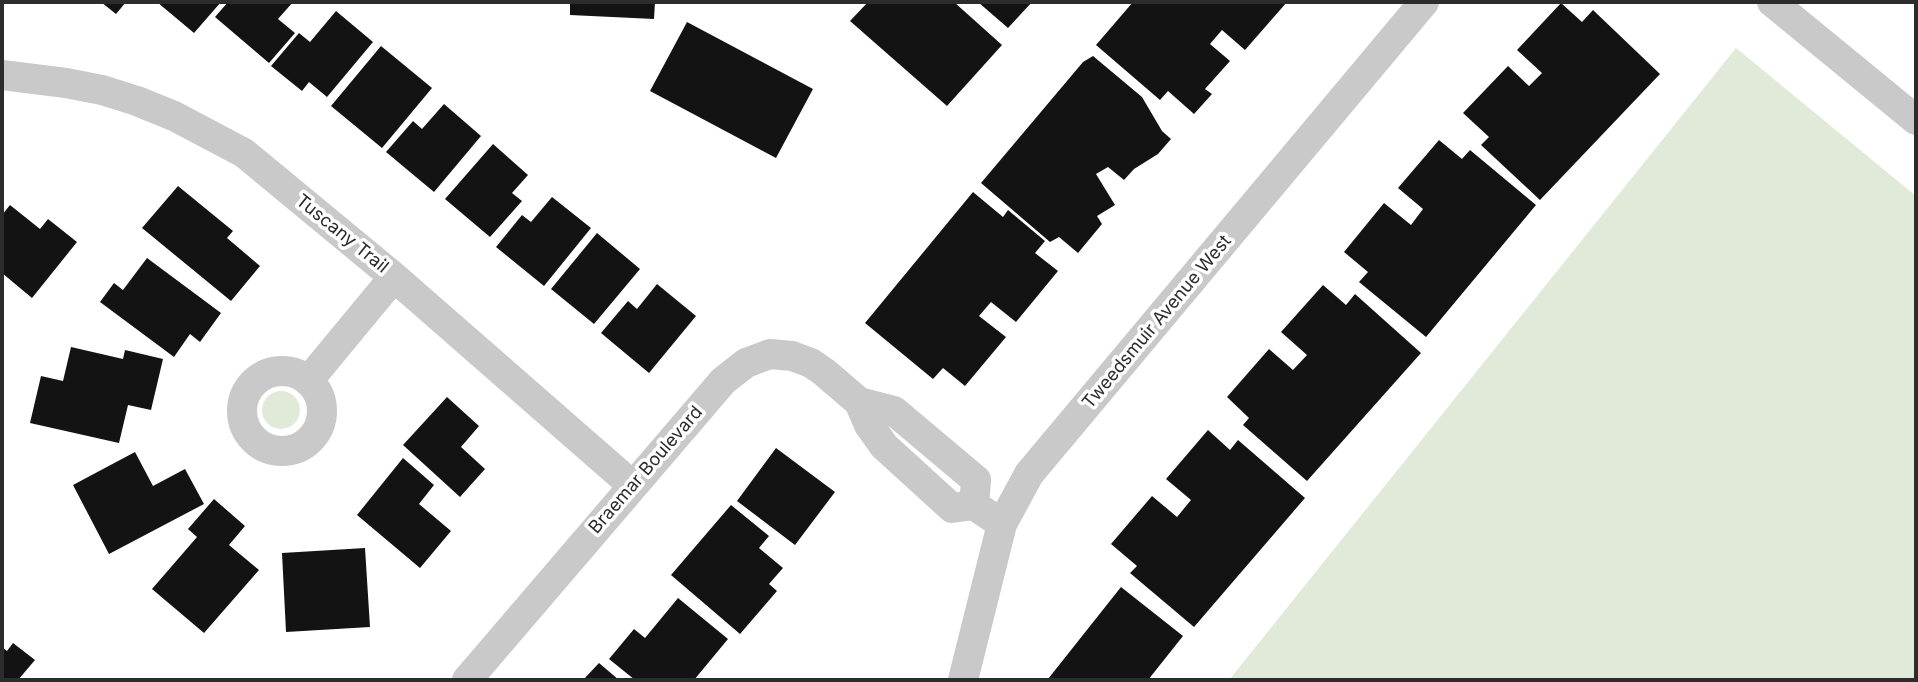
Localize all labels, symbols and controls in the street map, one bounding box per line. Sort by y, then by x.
street label: Tuscany Trail [291,190,393,278]
street label: Tweedsmuir Avenue West [1078,231,1236,413]
street label: Braemar Boulevard [585,402,707,538]

